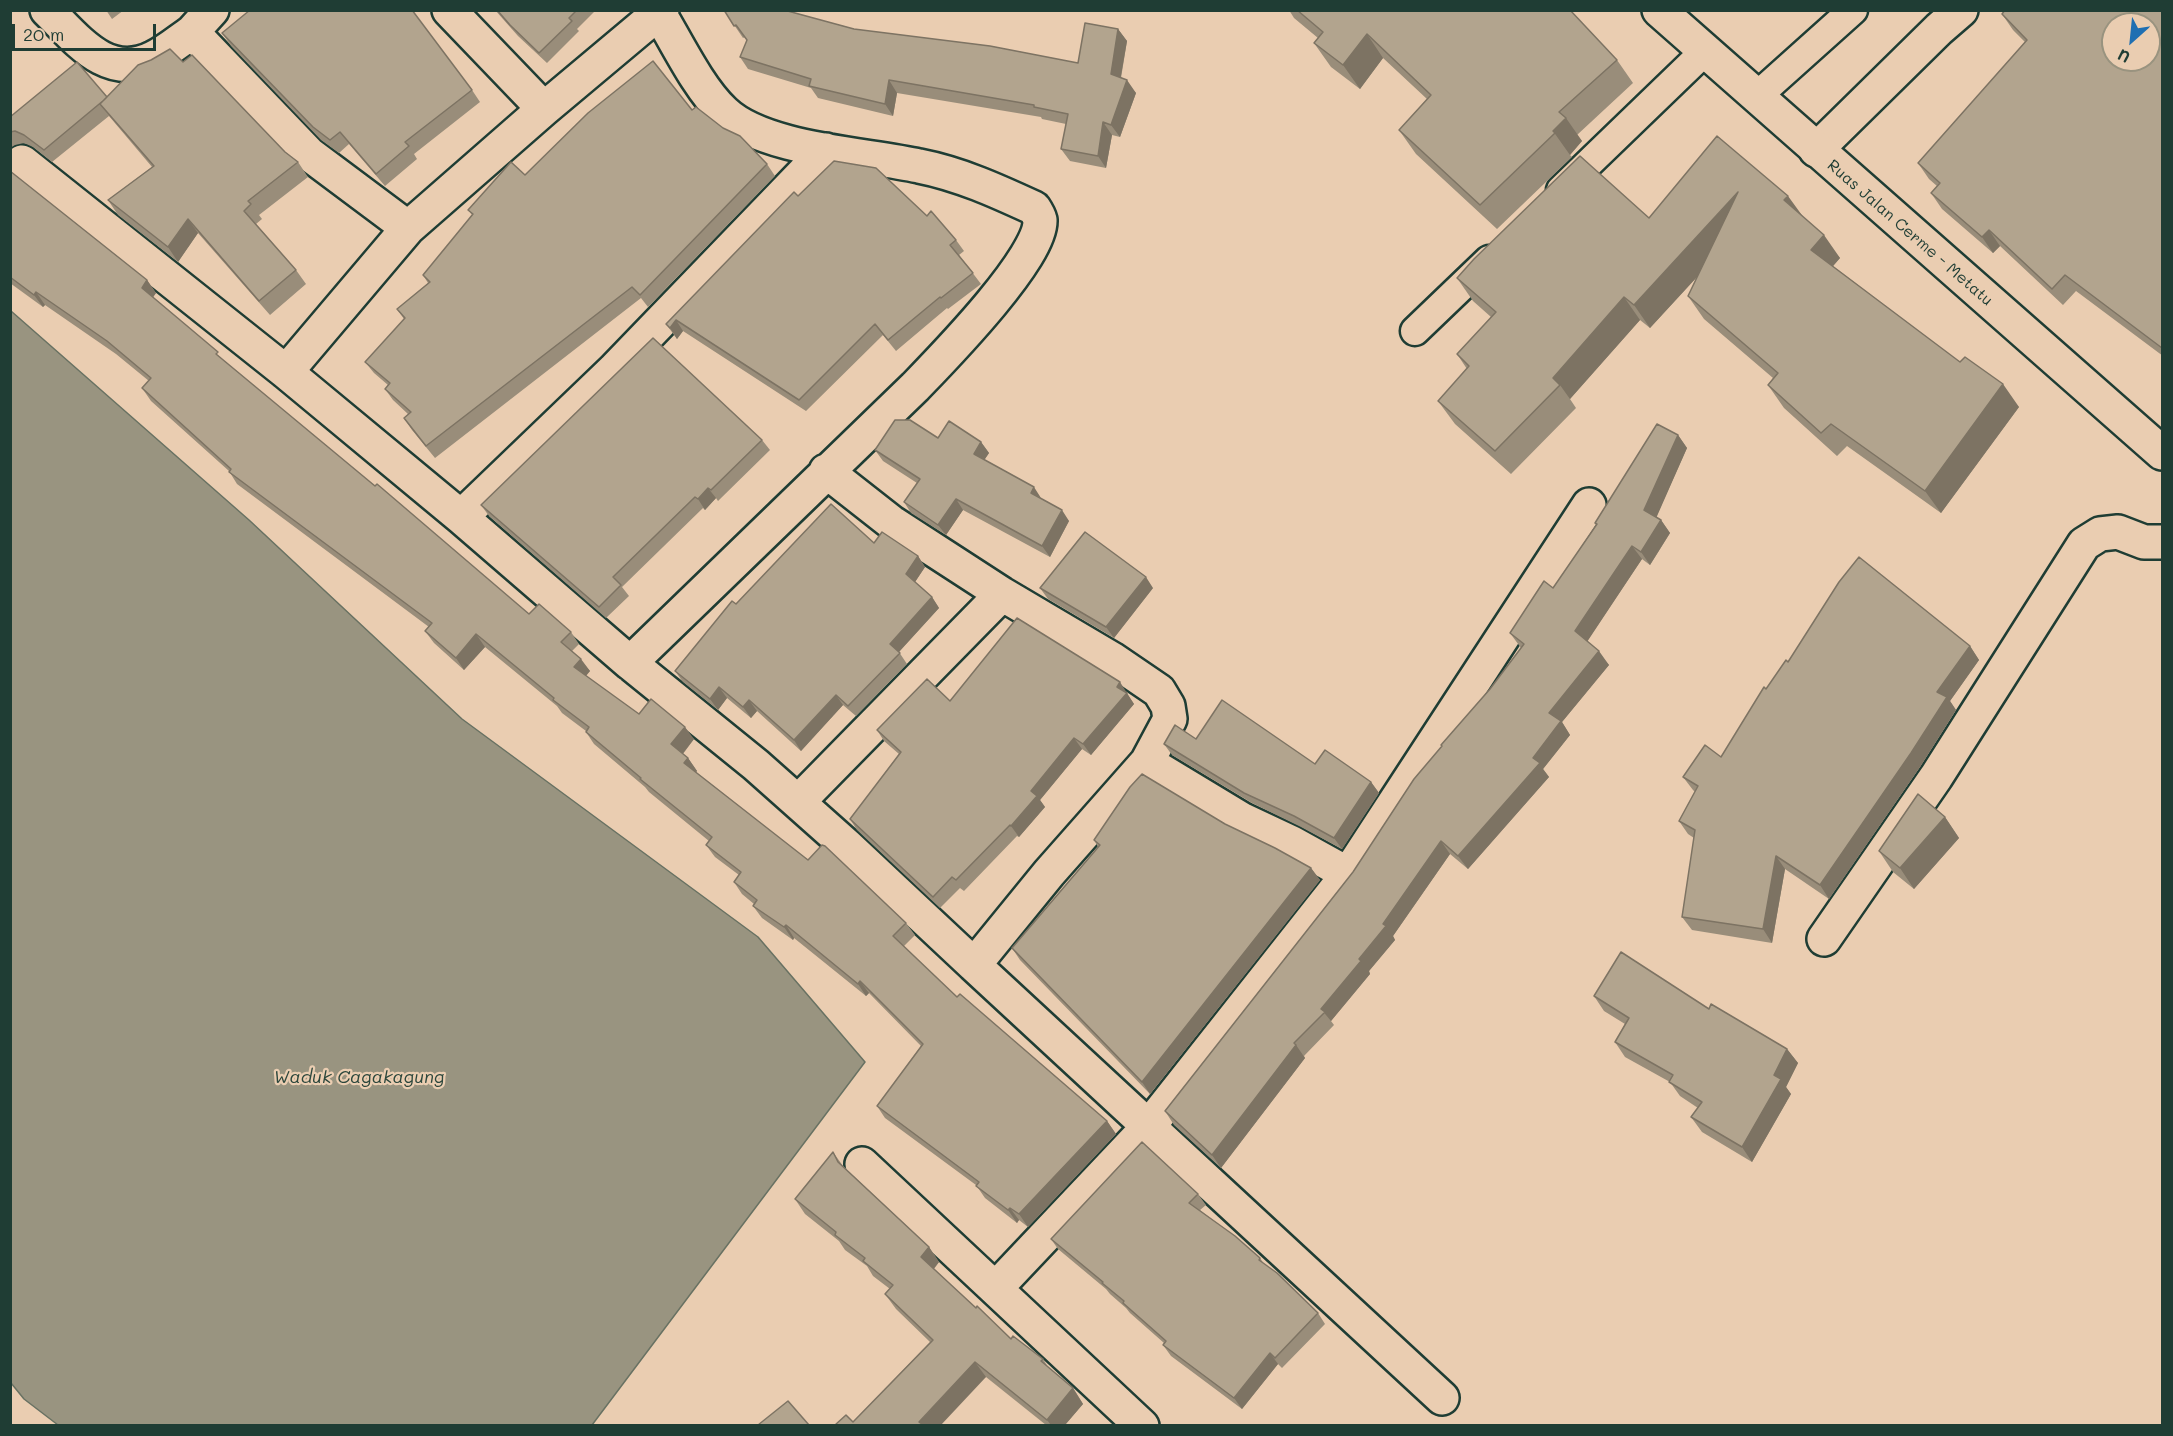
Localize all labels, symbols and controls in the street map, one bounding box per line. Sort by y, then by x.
scale bar [15,12,159,50]
north arrow [2101,12,2161,72]
text: 20 m [23,22,64,46]
text: U [2114,45,2133,69]
street label: Ruas Jalan Cerme - Metatu [1823,156,1997,310]
water label: Waduk Cagakagung [274,1066,444,1088]

